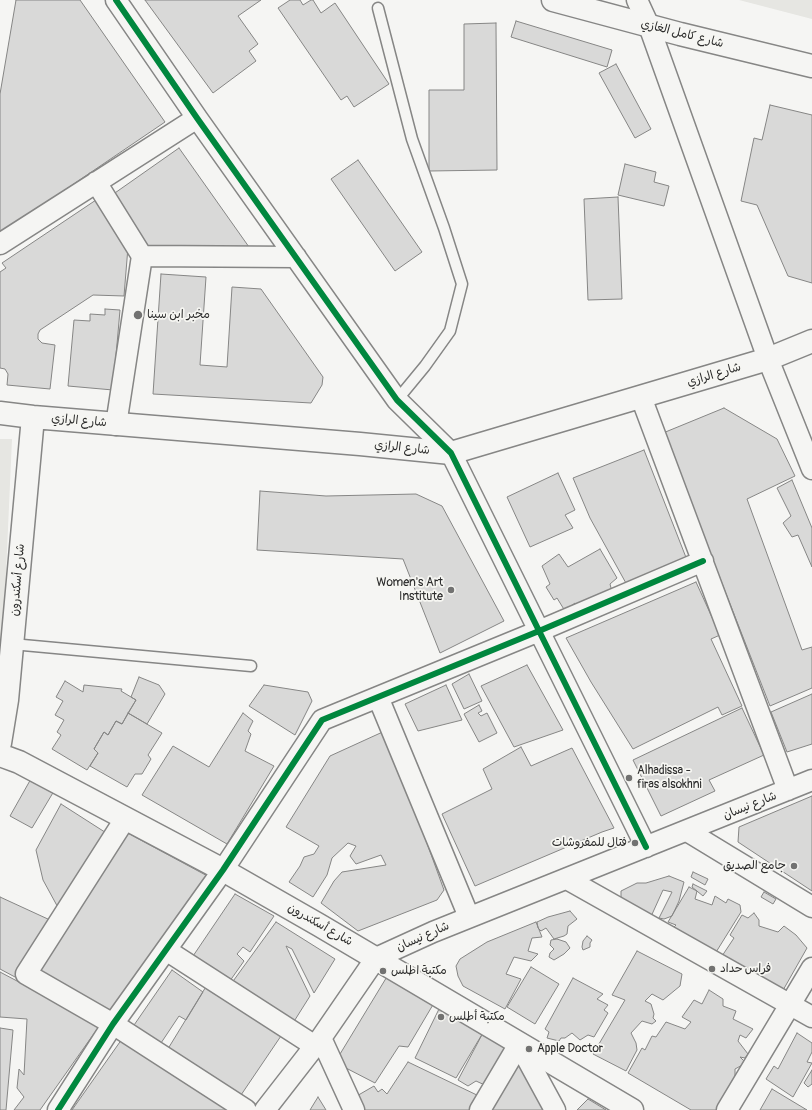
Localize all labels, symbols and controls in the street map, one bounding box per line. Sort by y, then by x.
street label: شارع كامل الغازي [639,17,725,51]
place label: مخبر ابن سينا [147,308,210,322]
marker: مخبر ابن سينا [132,309,144,321]
street label: شارع الرازي [685,360,743,390]
street label: شارع الرازي [51,411,107,431]
street label: شارع الرازي [373,438,431,458]
street label: شارع أسكندرون [8,543,28,617]
place label: Women's Art Institute [376,576,443,604]
marker: Women's Art Institute [446,585,456,595]
place label: Alhadissa - firas alsokhni [637,764,702,792]
marker: Alhadissa - firas alsokhni [624,773,634,783]
street label: شارع نيسان [721,789,779,823]
place label: فتال للمفروشات [552,836,627,850]
marker: فتال للمفروشات [630,838,640,848]
place label: جامع الصديق [723,859,786,873]
marker: جامع الصديق [789,861,799,871]
street label: شارع أسكندرون [285,901,355,949]
street label: شارع نيسان [394,919,452,955]
place label: فراس حداد [720,962,771,976]
place label: مكتبة اطلس [391,964,447,978]
marker: فراس حداد [707,964,717,974]
marker: مكتبة اطلس [378,966,388,976]
place label: مكتبة أطلس [449,1010,505,1024]
marker: مكتبة أطلس [436,1012,446,1022]
place label: Apple Doctor [537,1042,603,1056]
marker: Apple Doctor [524,1044,534,1054]

